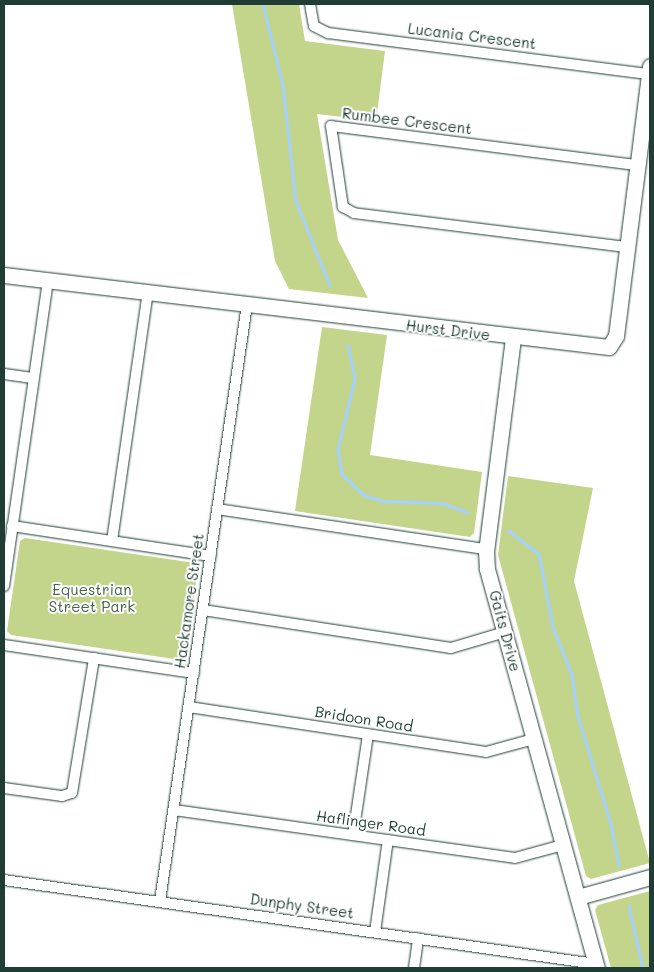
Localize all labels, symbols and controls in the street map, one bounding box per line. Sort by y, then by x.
street label: Lucania Crescent [407,19,537,53]
street label: Rumbee Crescent [341,104,473,138]
street label: Hurst Drive [405,316,491,344]
street label: Hackamore Street [171,532,207,670]
park label: Equestrian Street Park [49,580,135,615]
street label: Gaits Drive [486,588,524,674]
street label: Bridoon Road [314,702,414,736]
street label: Haflinger Road [315,806,427,840]
street label: Dunphy Street [249,890,355,922]

